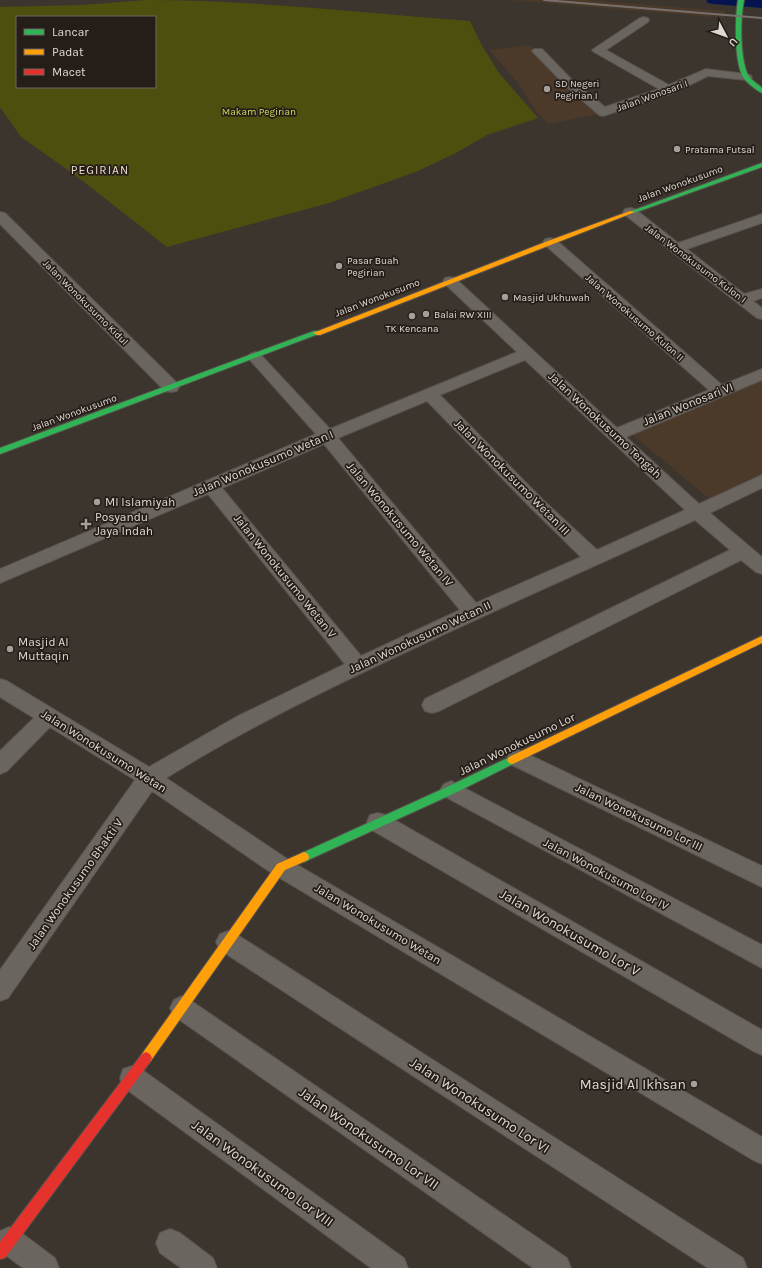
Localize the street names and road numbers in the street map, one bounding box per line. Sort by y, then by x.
street label: Jalan Wonosari I [615,78,689,114]
street label: Jalan Wonokusumo [636,163,725,205]
street label: Jalan Wonokusumo Kulon I [642,222,748,306]
street label: Jalan Wonokusumo Kidul [40,257,131,348]
street label: Jalan Wonokusumo Kulon II [583,272,686,364]
street label: Jalan Wonokusumo [333,276,421,320]
street label: Jalan Wonokusumo Tengah [546,369,664,481]
street label: Jalan Wonosari VI [641,380,735,428]
street label: Jalan Wonokusumo [30,392,119,434]
street label: Jalan Wonokusumo Wetan III [451,416,573,538]
street label: Jalan Wonokusumo Wetan I [191,427,335,499]
street label: Jalan Wonokusumo Wetan IV [344,459,456,589]
street label: Jalan Wonokusumo Wetan V [231,511,339,641]
street label: Jalan Wonokusumo Wetan II [347,598,493,676]
street label: Jalan Wonokusumo Wetan [39,707,169,795]
street label: Jalan Wonokusumo Lor [457,710,578,778]
street label: Jalan Wonokusumo Lor III [573,780,705,854]
street label: Jalan Wonokusumo Bhakti V [24,816,126,952]
street label: Jalan Wonokusumo Lor IV [541,835,671,913]
street label: Jalan Wonokusumo Wetan [312,881,444,967]
street label: Jalan Wonokusumo Lor V [497,885,643,980]
street label: Jalan Wonokusumo Lor VI [407,1054,553,1157]
street label: Jalan Wonokusumo Lor VII [295,1084,442,1193]
street label: Jalan Wonokusumo Lor VIII [189,1116,337,1231]

